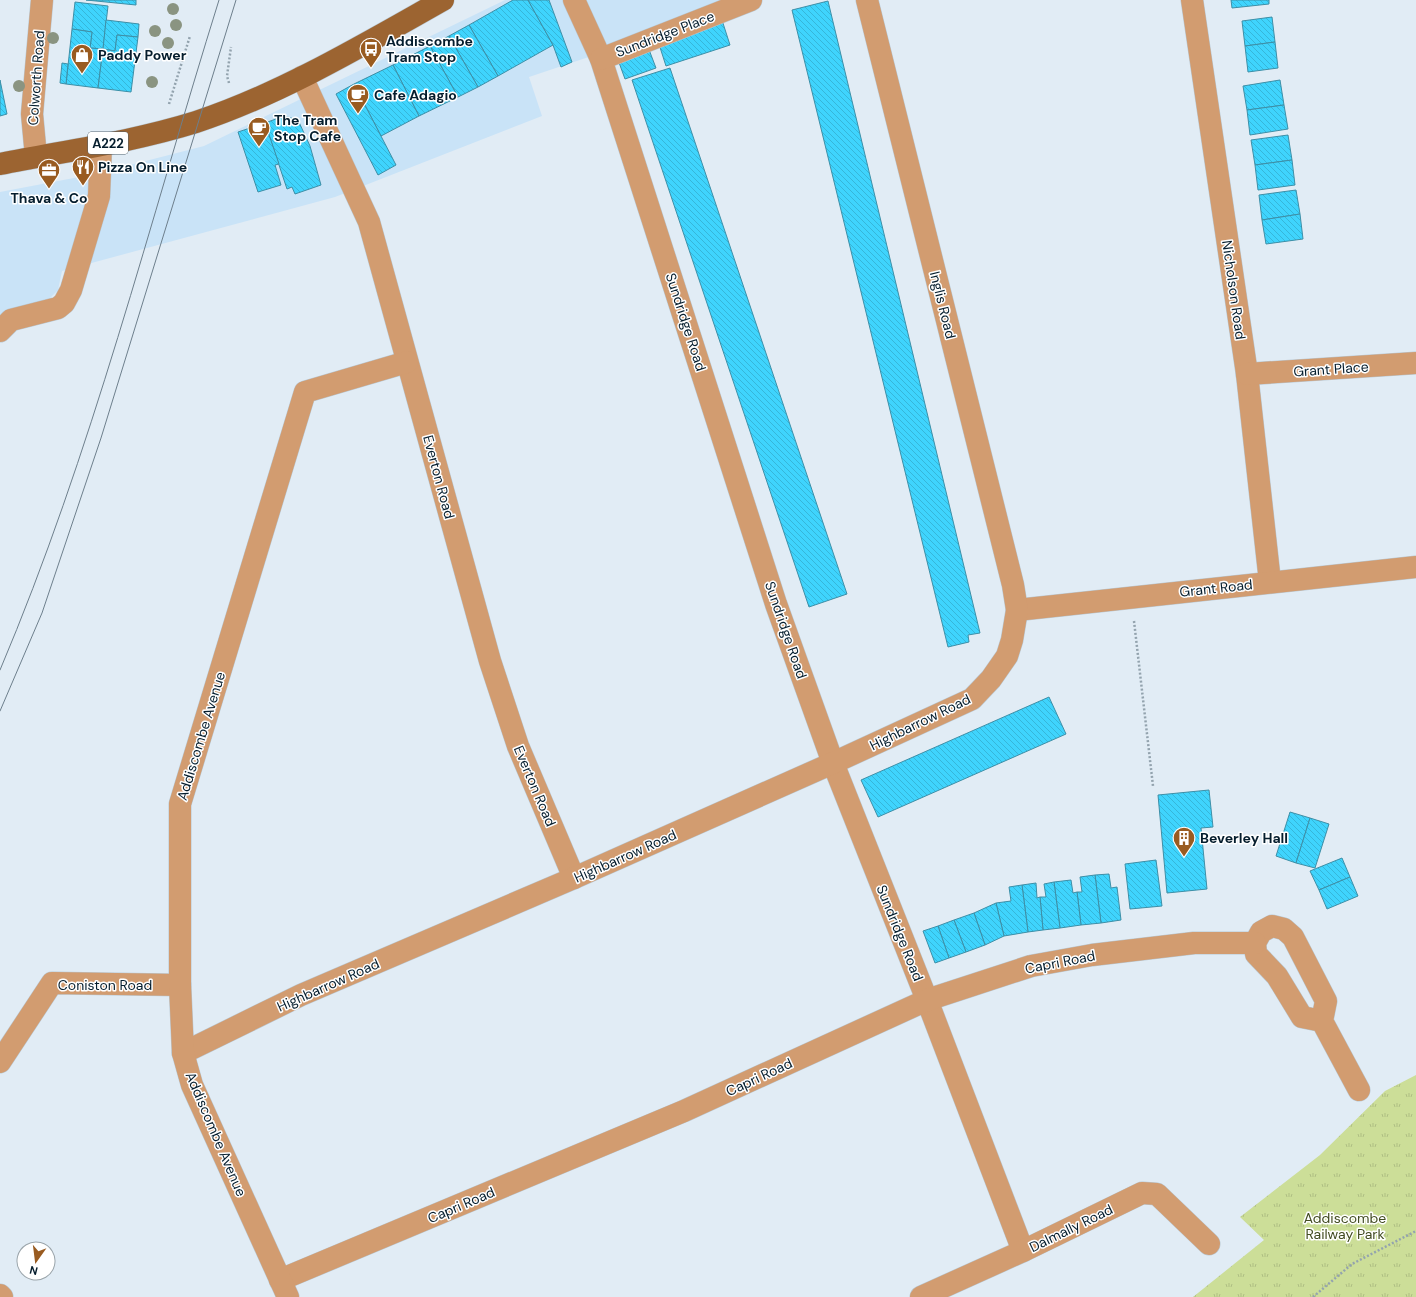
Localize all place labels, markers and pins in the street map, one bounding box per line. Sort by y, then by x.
place label: Addiscombe Tram Stop [386,32,473,66]
bus stop icon: Addiscombe Tram Stop [358,36,384,69]
shop icon: Paddy Power [69,42,95,75]
place label: Paddy Power [98,46,187,64]
cafe icon: Cafe Adagio [345,82,371,115]
place label: Cafe Adagio [374,86,457,104]
place label: The Tram Stop Cafe [274,111,341,145]
cafe icon: The Tram Stop Cafe [246,115,272,148]
restaurant icon: Pizza On Line [70,154,96,187]
office icon: Thava & Co [36,157,62,190]
place label: Pizza On Line [98,158,187,176]
place label: Thava & Co [10,189,88,207]
building icon: Beverley Hall [1171,825,1197,858]
place label: Beverley Hall [1200,829,1288,847]

